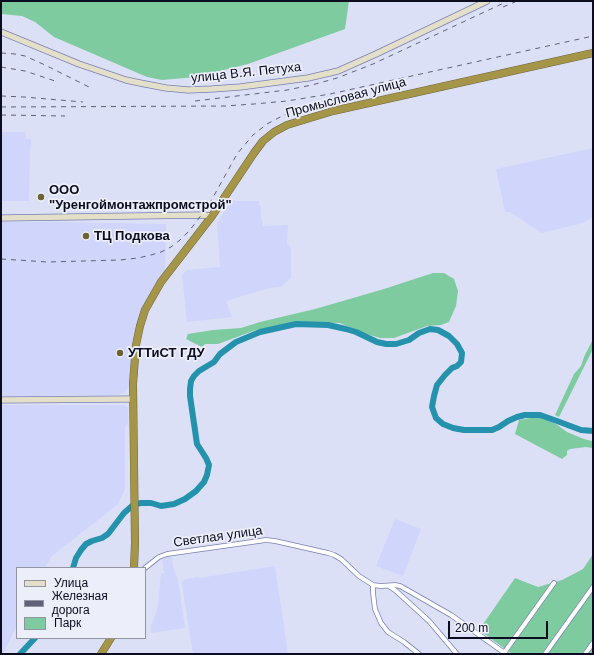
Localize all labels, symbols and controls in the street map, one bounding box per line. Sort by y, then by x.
street label: улица В.Я. Петуха [190,59,302,87]
street label: Промысловая улица [284,74,408,122]
place label: ООО "Уренгоймонтажпромстрой" [49,182,232,213]
marker: ООО "Уренгоймонтажпромстрой" [36,192,46,202]
place label: ТЦ Подкова [94,228,170,244]
marker: ТЦ Подкова [81,231,91,241]
place label: УТТиСТ ГДУ [128,345,205,361]
marker: УТТиСТ ГДУ [115,348,125,358]
street label: Светлая улица [172,523,264,551]
legend [16,567,146,639]
text: Улица [54,576,88,590]
text: Железная дорога [52,589,108,617]
scale bar [450,613,550,639]
text: Парк [54,616,81,630]
text: 200 m [455,621,488,635]

